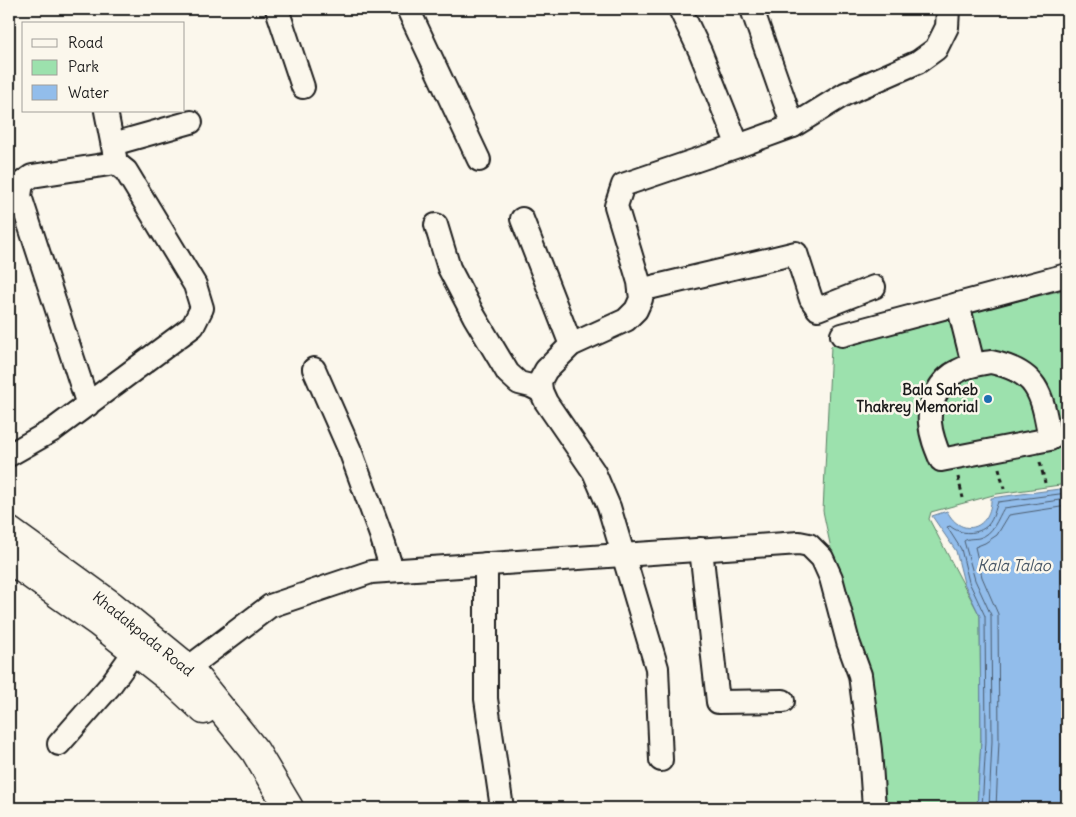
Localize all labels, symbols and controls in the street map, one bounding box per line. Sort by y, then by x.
legend [22,22,185,112]
text: Road [68,33,103,52]
text: Park [68,57,99,76]
text: Water [68,83,109,102]
place label: Bala Saheb Thakrey Memorial [856,380,978,417]
marker: Bala Saheb Thakrey Memorial [982,393,994,405]
water label: Kala Talao [977,555,1052,575]
street label: Khadakpada Road [89,587,198,680]

